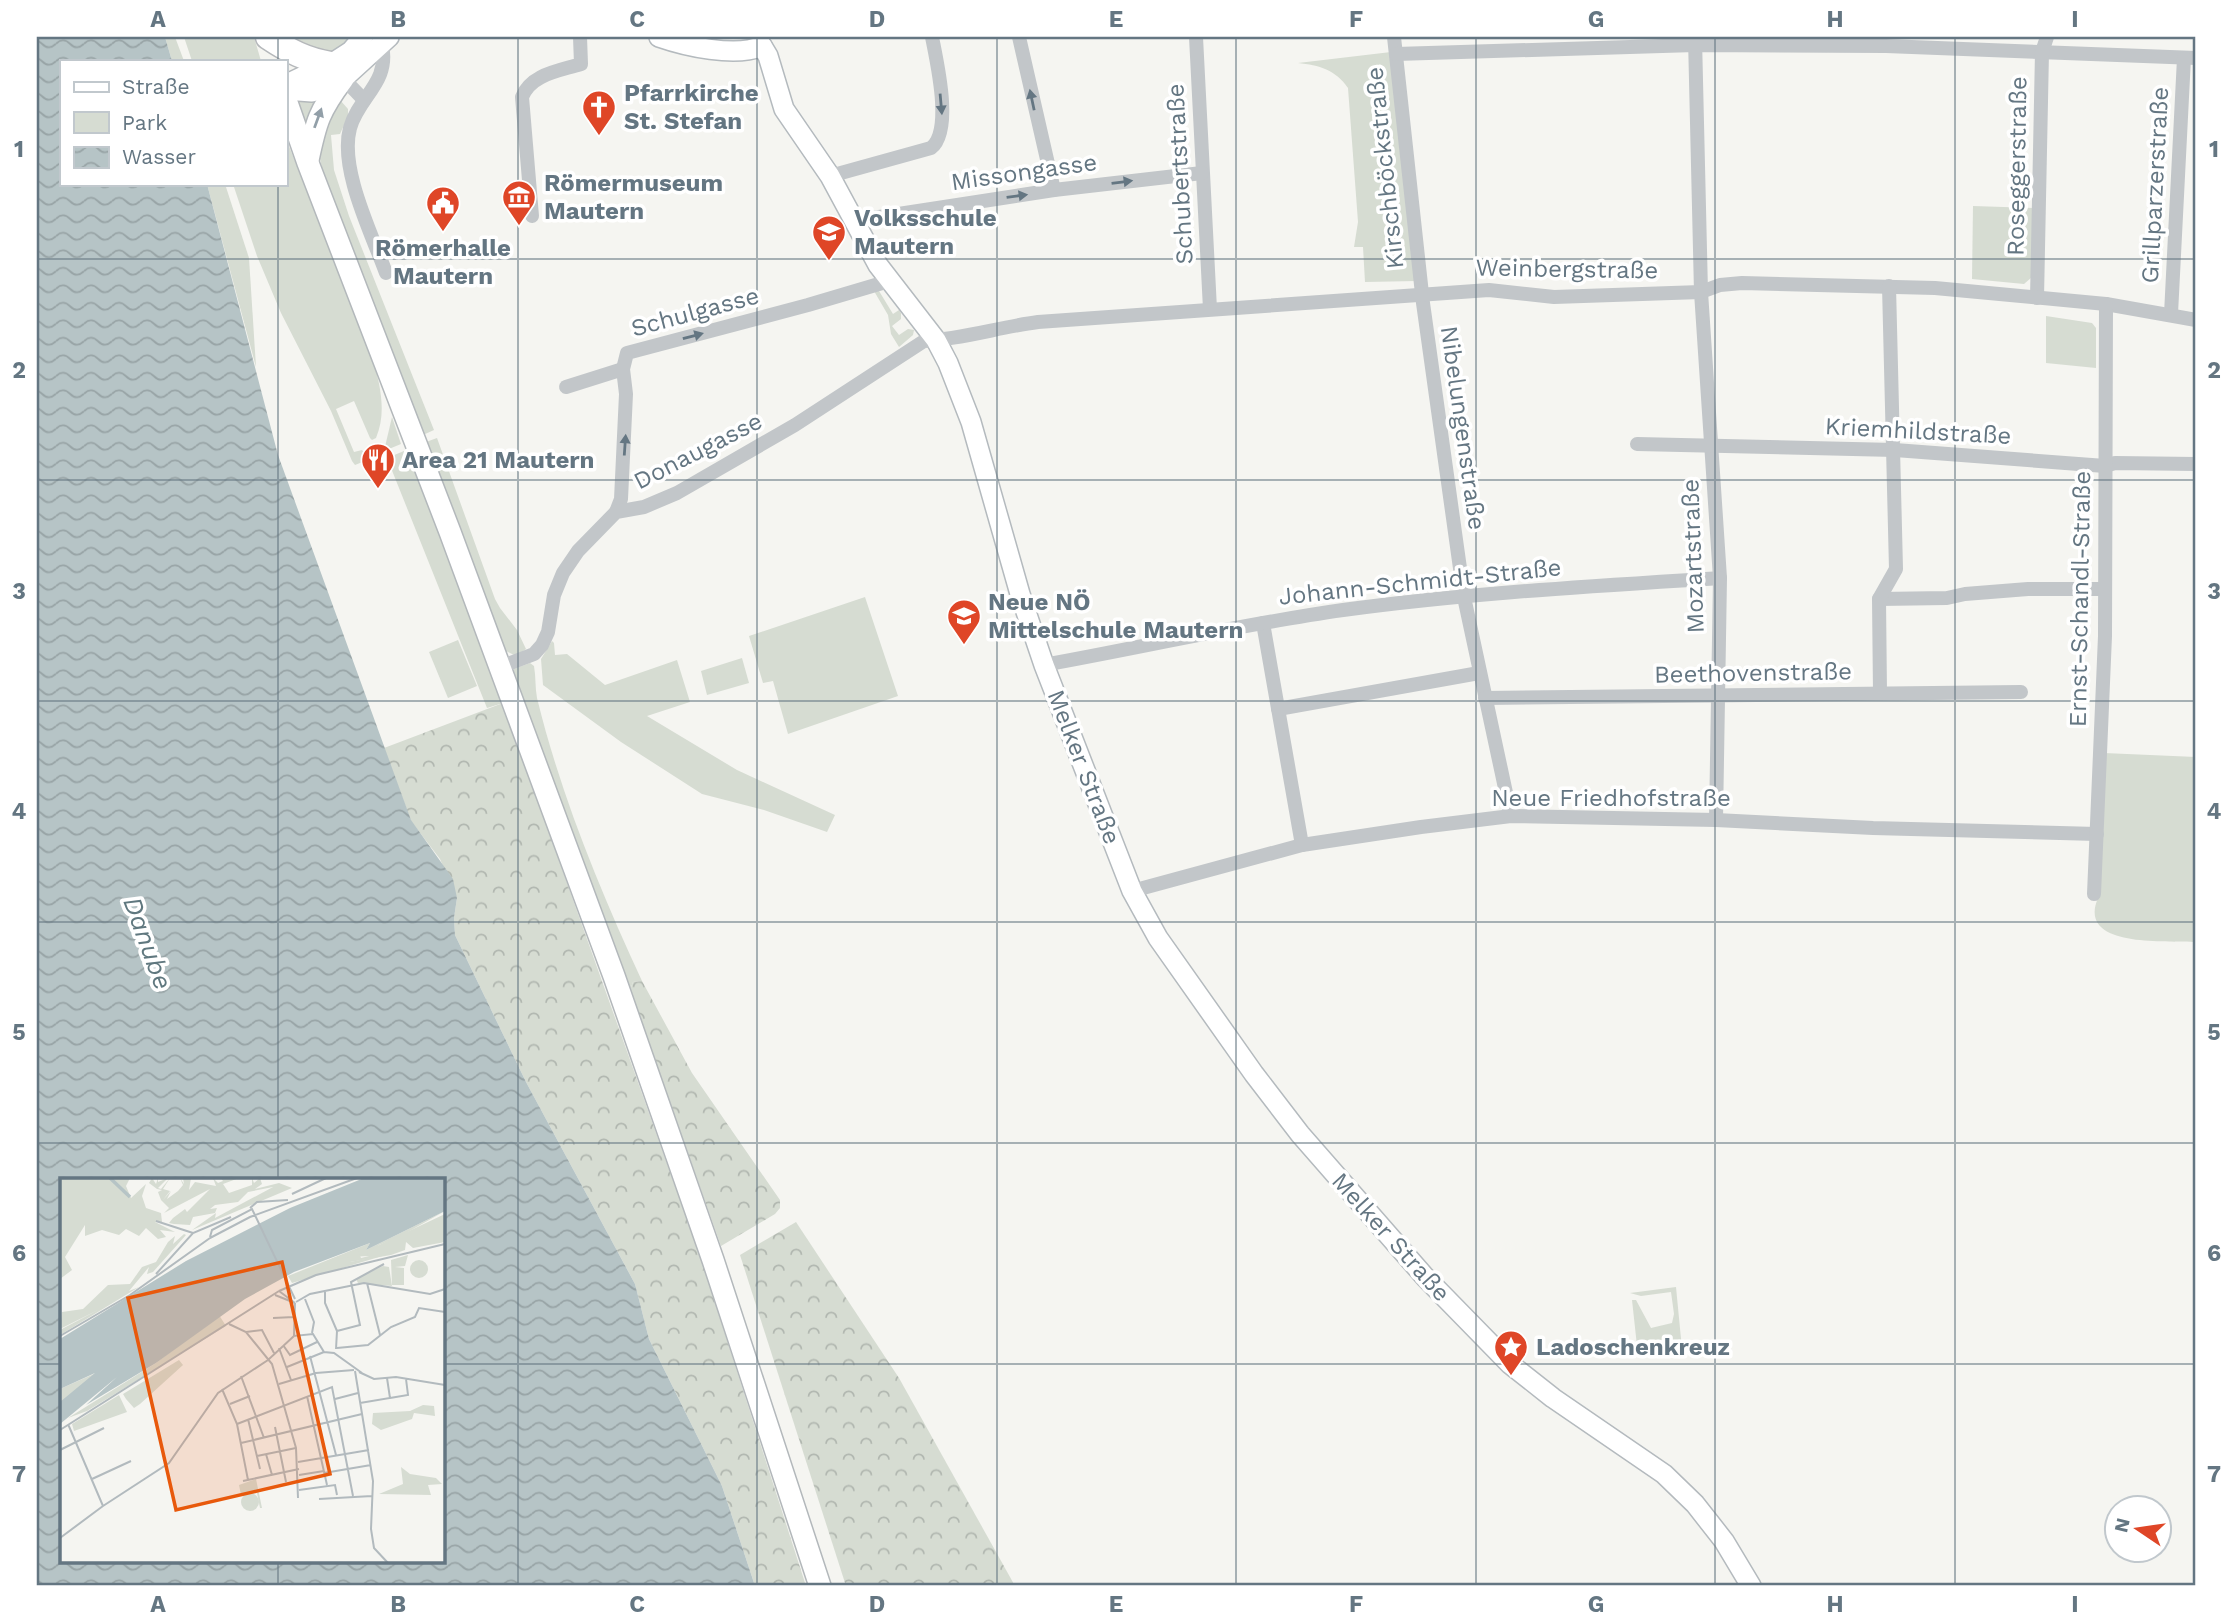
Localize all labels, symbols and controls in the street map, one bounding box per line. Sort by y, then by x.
text: A [150,6,166,33]
text: B [390,6,406,33]
text: C [629,6,645,33]
text: D [869,6,885,33]
text: E [1109,6,1123,33]
text: F [1349,6,1363,33]
text: G [1588,6,1604,33]
text: H [1826,6,1844,33]
text: I [2071,6,2079,33]
legend [60,60,287,186]
street label: Kirschböckstraße [1360,66,1410,270]
text: Straße [122,74,190,99]
street label: Roseggerstraße [2001,76,2033,256]
place label: Pfarrkirche St. Stefan [624,79,759,135]
street label: Schubertstraße [1161,83,1199,265]
street label: Grillparzerstraße [2136,86,2174,284]
church icon: Pfarrkirche St. Stefan [580,88,618,137]
one-way arrow [1026,89,1037,111]
one-way arrow [936,94,947,116]
one-way arrow [313,107,324,128]
text: Park [122,110,167,135]
text: 1 [14,136,24,163]
text: 1 [2209,136,2219,163]
text: Wasser [122,144,196,169]
street label: Missongasse [949,148,1099,196]
place label: Römermuseum Mautern [544,169,723,225]
one-way arrow [1111,176,1133,187]
museum icon: Römermuseum Mautern [500,178,538,227]
public building icon: Römerhalle Mautern [424,184,462,233]
one-way arrow [1006,190,1028,201]
place label: Volksschule Mautern [854,204,997,260]
school or university icon: Volksschule Mautern [810,213,848,262]
place label: Römerhalle Mautern [375,234,511,290]
street label: Weinbergstraße [1475,253,1659,285]
street label: Schulgasse [628,281,762,343]
street label: Nibelungenstraße [1435,324,1491,532]
one-way arrow [682,330,704,341]
text: 2 [12,357,26,384]
text: 2 [2207,357,2221,384]
street label: Donaugasse [629,407,767,495]
street label: Kriemhildstraße [1824,412,2012,450]
one-way arrow [619,434,630,456]
restaurant icon: Area 21 Mautern [359,441,397,490]
place label: Area 21 Mautern [402,446,594,474]
street label: Ernst-Schandl-Straße [2064,471,2096,727]
street label: Mozartstraße [1676,478,1710,634]
street label: Johann-Schmidt-Straße [1277,553,1563,611]
text: 3 [12,578,26,605]
text: 3 [2207,578,2221,605]
place label: Neue NÖ Mittelschule Mautern [988,588,1243,644]
school or university icon: Neue NÖ Mittelschule Mautern [945,597,983,646]
street label: Beethovenstraße [1654,657,1852,689]
street label: Melker Straße [1042,686,1126,848]
street label: Neue Friedhofstraße [1491,784,1731,812]
text: 4 [12,798,27,825]
text: 4 [2207,798,2222,825]
water label: Danube [117,893,179,993]
text: 5 [12,1019,26,1046]
text: 5 [2207,1019,2221,1046]
street label: Melker Straße [1326,1167,1456,1307]
inset map [60,1178,444,1564]
text: 6 [12,1240,26,1267]
text: 6 [2207,1240,2221,1267]
place icon: Ladoschenkreuz [1492,1328,1530,1377]
place label: Ladoschenkreuz [1536,1333,1730,1361]
text: 7 [12,1461,26,1488]
text: 7 [2207,1461,2221,1488]
north arrow [2104,1494,2174,1564]
text: N [2109,1516,2135,1535]
text: A [150,1591,166,1618]
text: B [390,1591,406,1618]
text: C [629,1591,645,1618]
text: D [869,1591,885,1618]
text: E [1109,1591,1123,1618]
text: F [1349,1591,1363,1618]
text: G [1588,1591,1604,1618]
text: H [1826,1591,1844,1618]
text: I [2071,1591,2079,1618]

